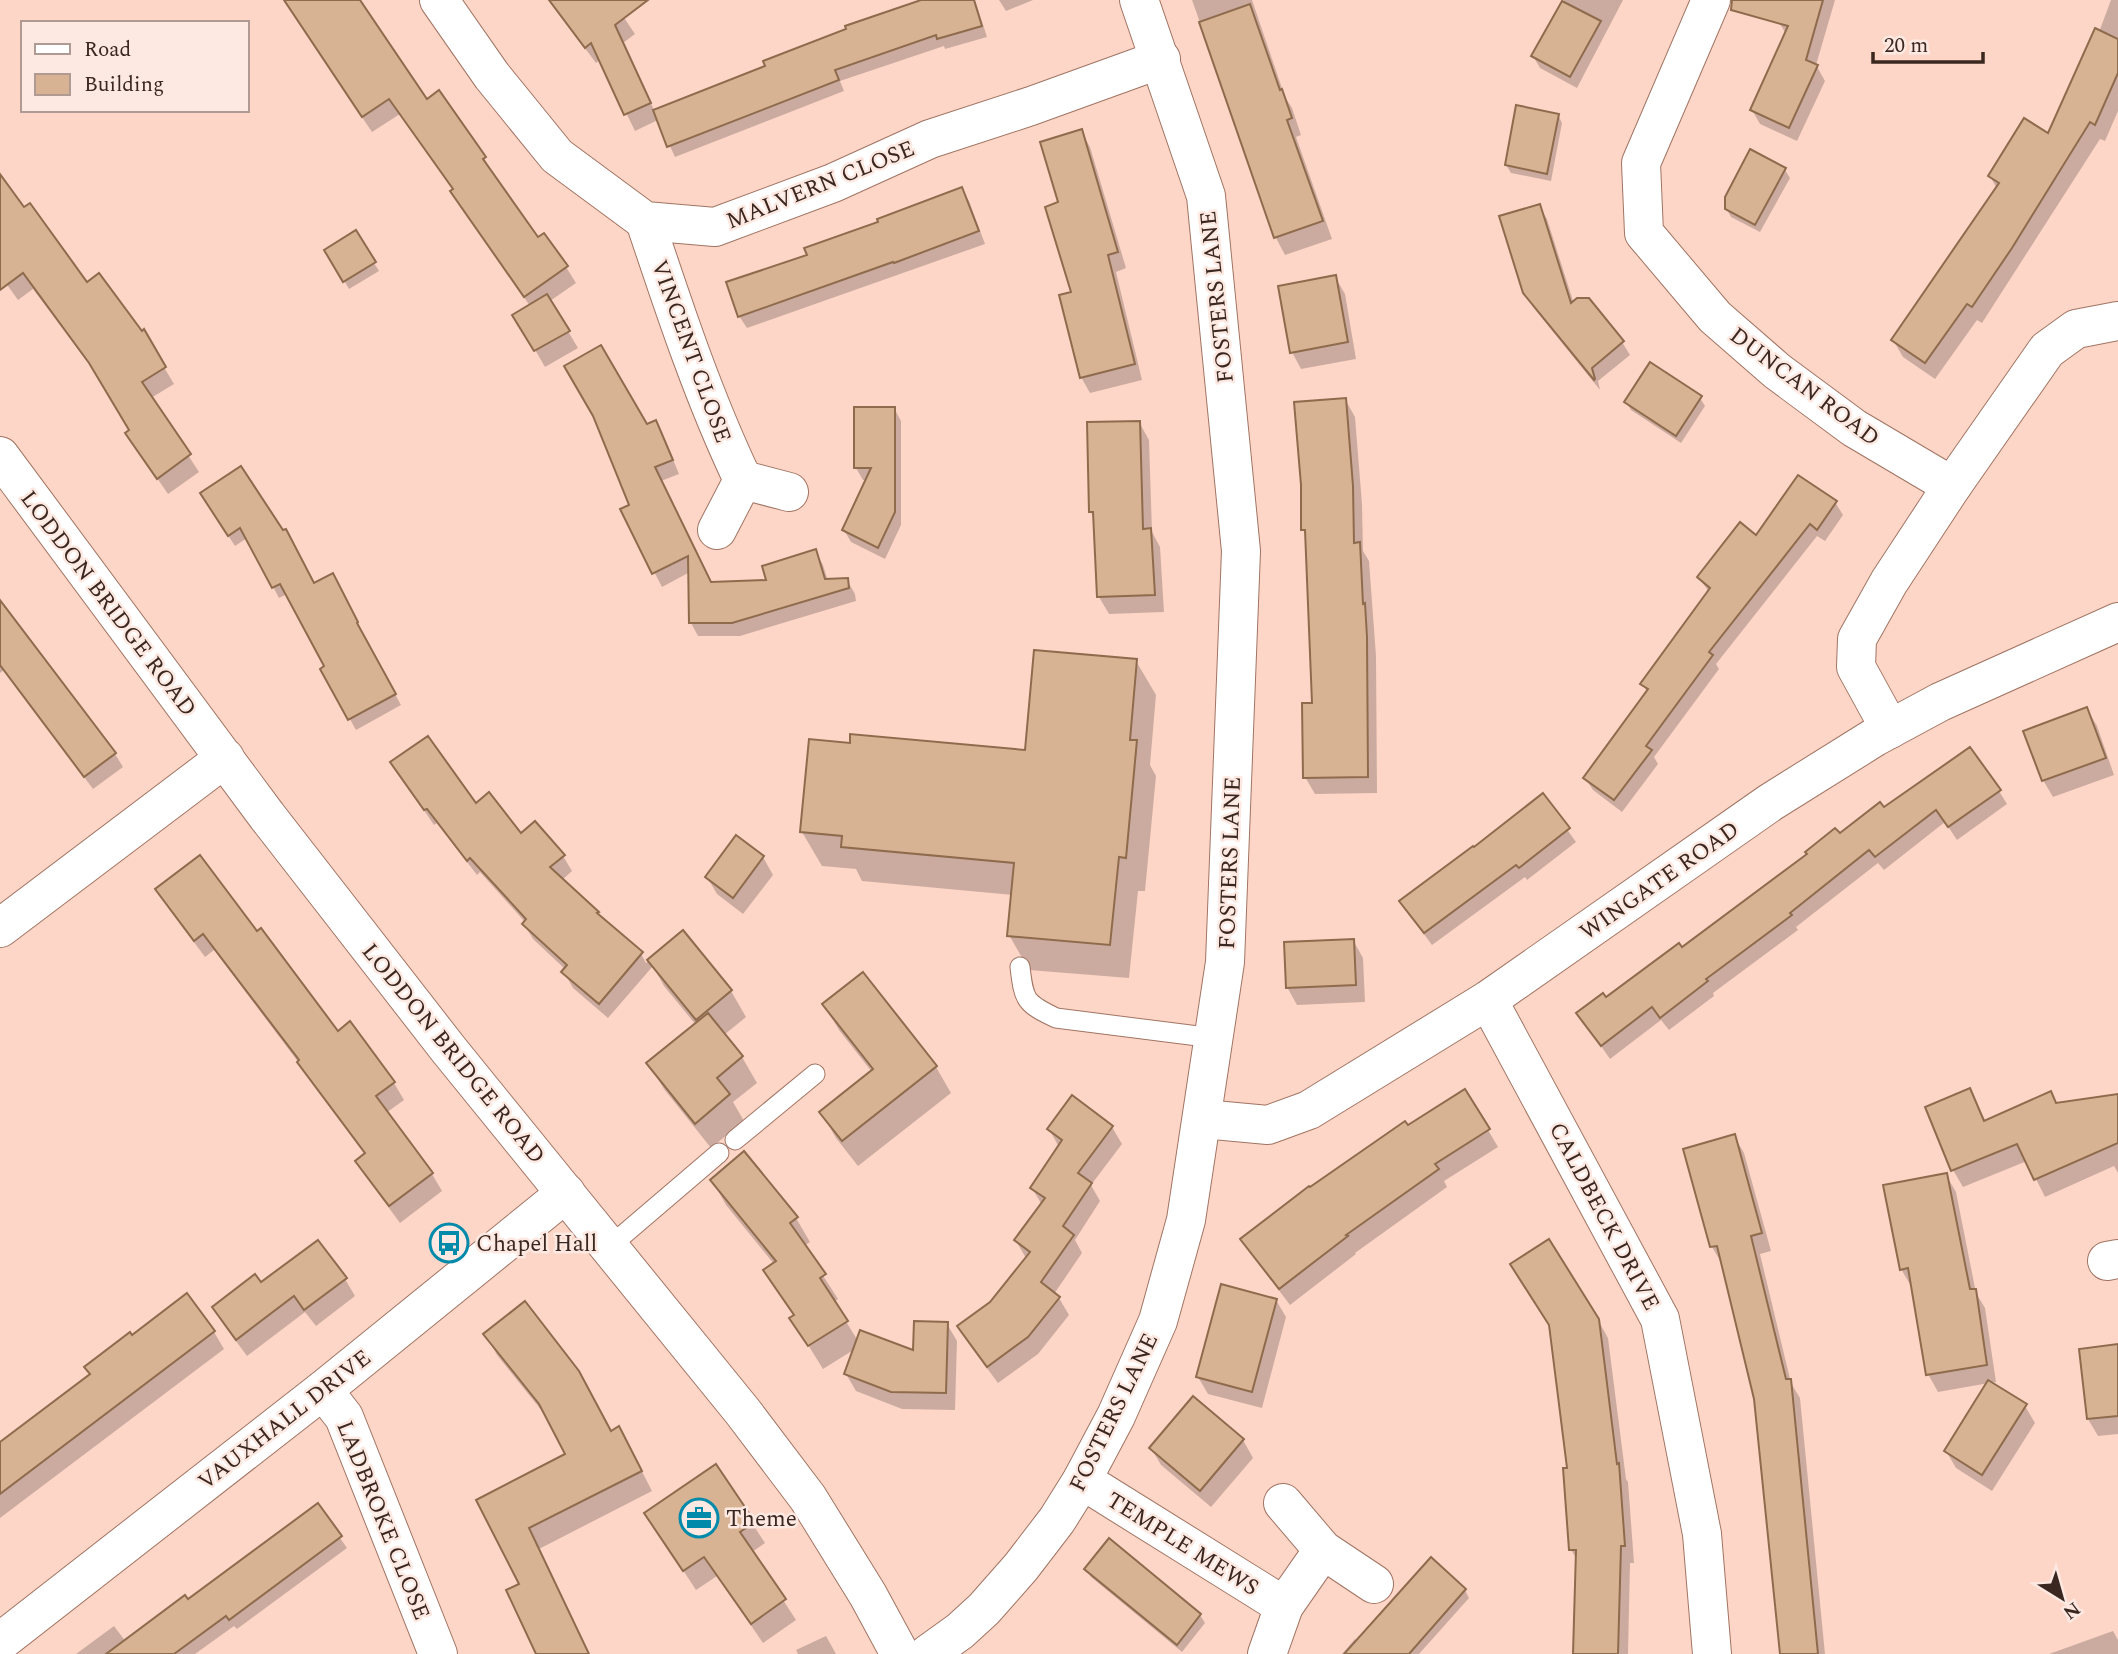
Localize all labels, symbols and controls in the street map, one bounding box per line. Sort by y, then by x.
legend [21,21,248,112]
scale bar [1873,21,1983,65]
text: 20 m [1884,30,1928,62]
text: Road [84,34,131,66]
text: Building [84,69,164,101]
street label: MALVERN CLOSE [721,132,920,239]
street label: FOSTERS LANE [1191,209,1244,385]
street label: VINCENT CLOSE [641,255,740,448]
street label: DUNCAN ROAD [1722,319,1887,455]
street label: LODDON BRIDGE ROAD [11,483,205,724]
street label: FOSTERS LANE [1210,776,1251,950]
street label: WINGATE ROAD [1573,813,1747,950]
street label: LODDON BRIDGE ROAD [353,936,553,1172]
street label: CALDBECK DRIVE [1539,1116,1668,1317]
bus stop icon: Chapel Hall [428,1222,470,1264]
place label: Chapel Hall [476,1227,597,1262]
street label: FOSTERS LANE [1061,1327,1168,1498]
street label: VAUXHALL DRIVE [191,1341,379,1499]
street label: LADBROKE CLOSE [327,1416,439,1626]
street label: TEMPLE MEWS [1099,1483,1265,1605]
office icon: Theme [678,1497,720,1539]
place label: Theme [726,1502,797,1537]
north arrow [2027,1563,2097,1633]
text: N [2056,1594,2086,1627]

